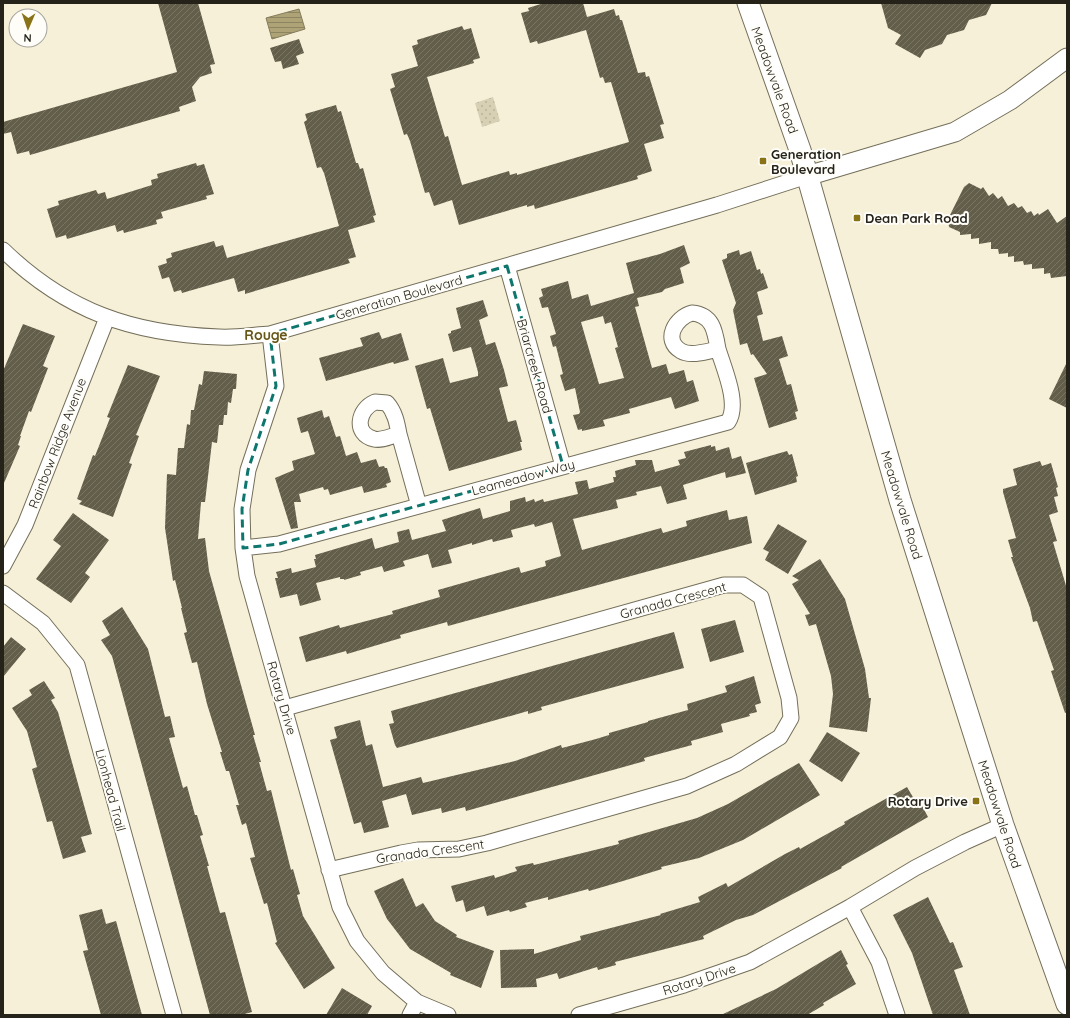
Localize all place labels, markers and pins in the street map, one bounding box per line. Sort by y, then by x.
place label: Generation Boulevard [771,146,841,177]
marker: Generation Boulevard [758,156,768,166]
place label: Dean Park Road [865,210,968,226]
marker: Dean Park Road [852,213,862,223]
place label: Rotary Drive [888,793,968,809]
marker: Rotary Drive [971,796,981,806]

